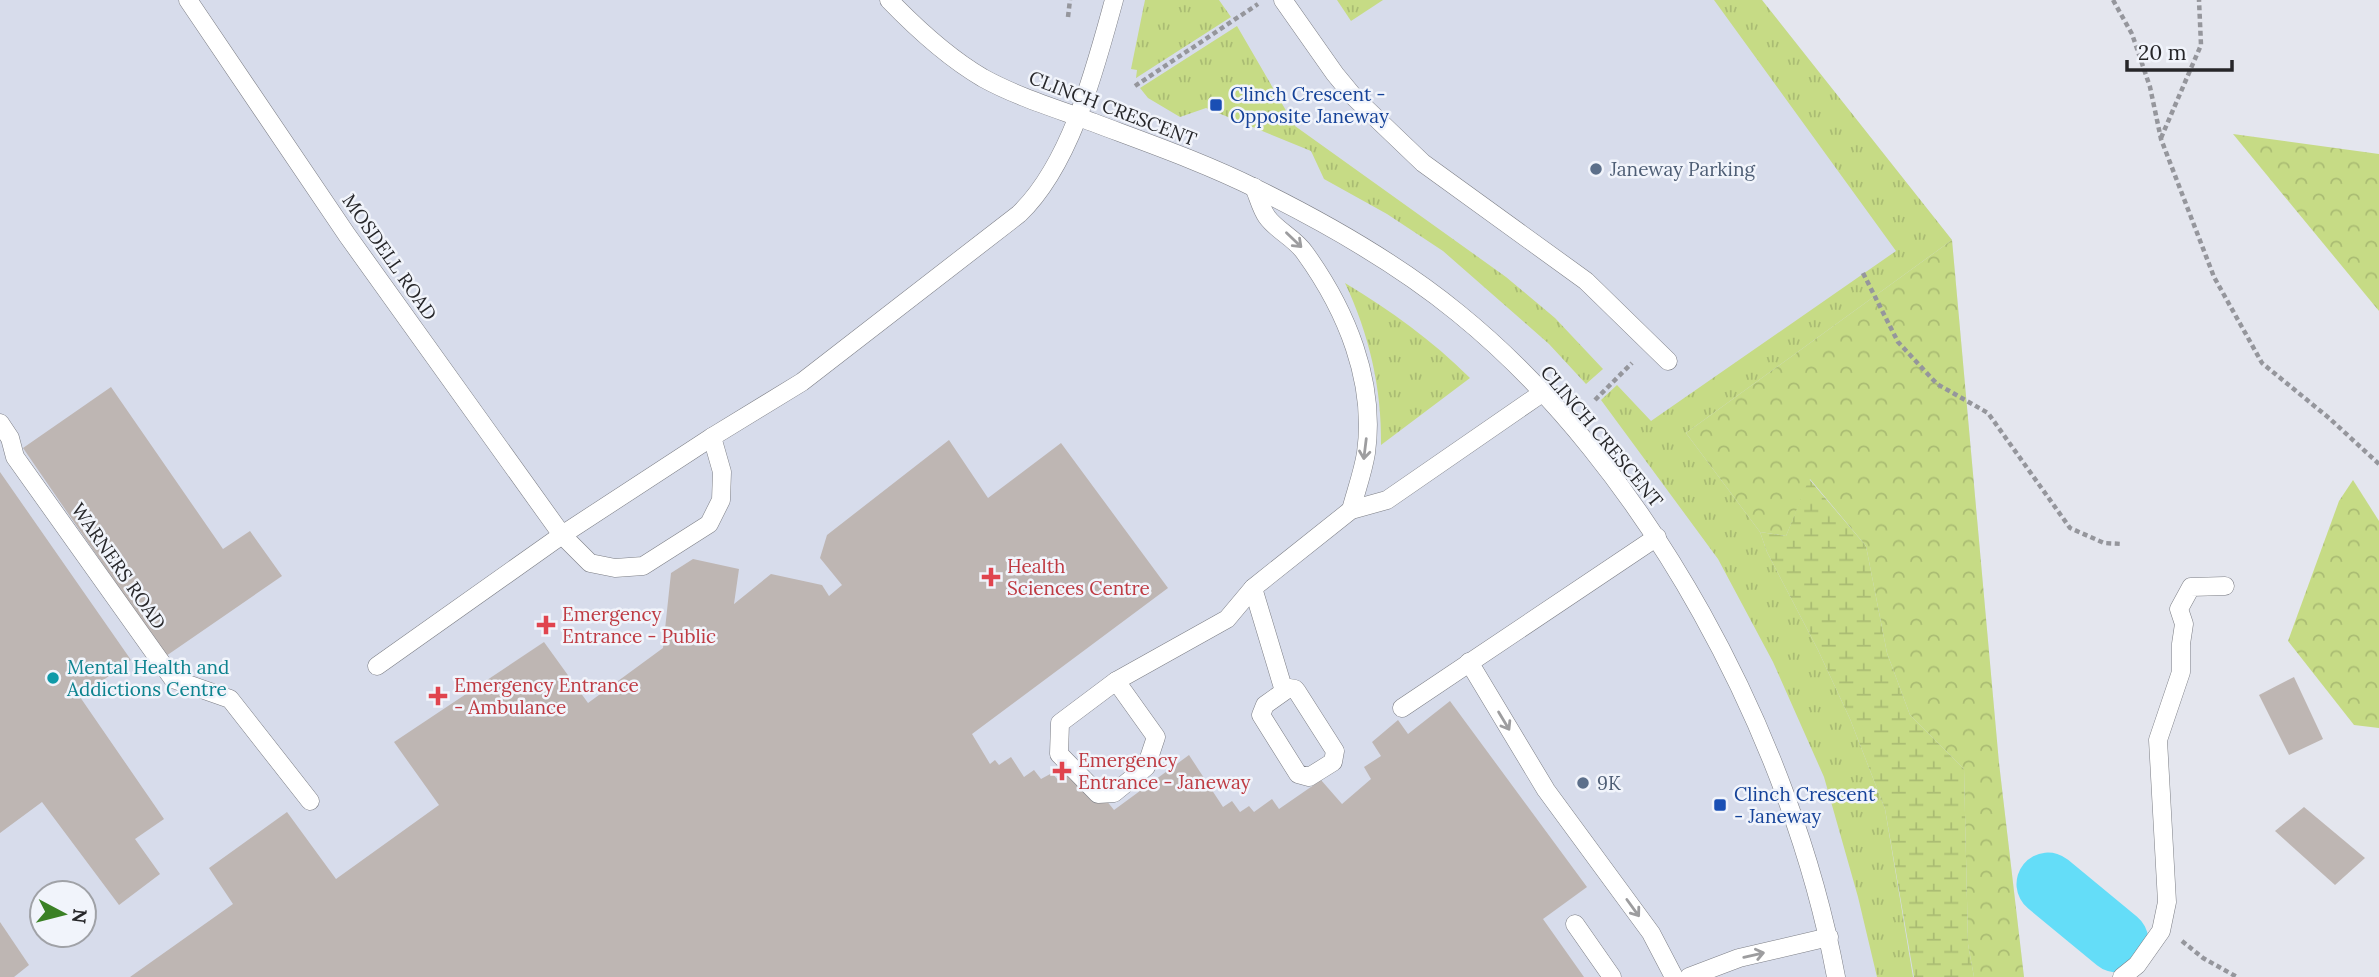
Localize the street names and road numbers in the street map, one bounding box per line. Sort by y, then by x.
street label: CLINCH CRESCENT [1026,65,1200,151]
street label: MOSDELL ROAD [338,189,442,325]
street label: CLINCH CRESCENT [1536,360,1668,512]
street label: WARNERS ROAD [67,498,171,634]

